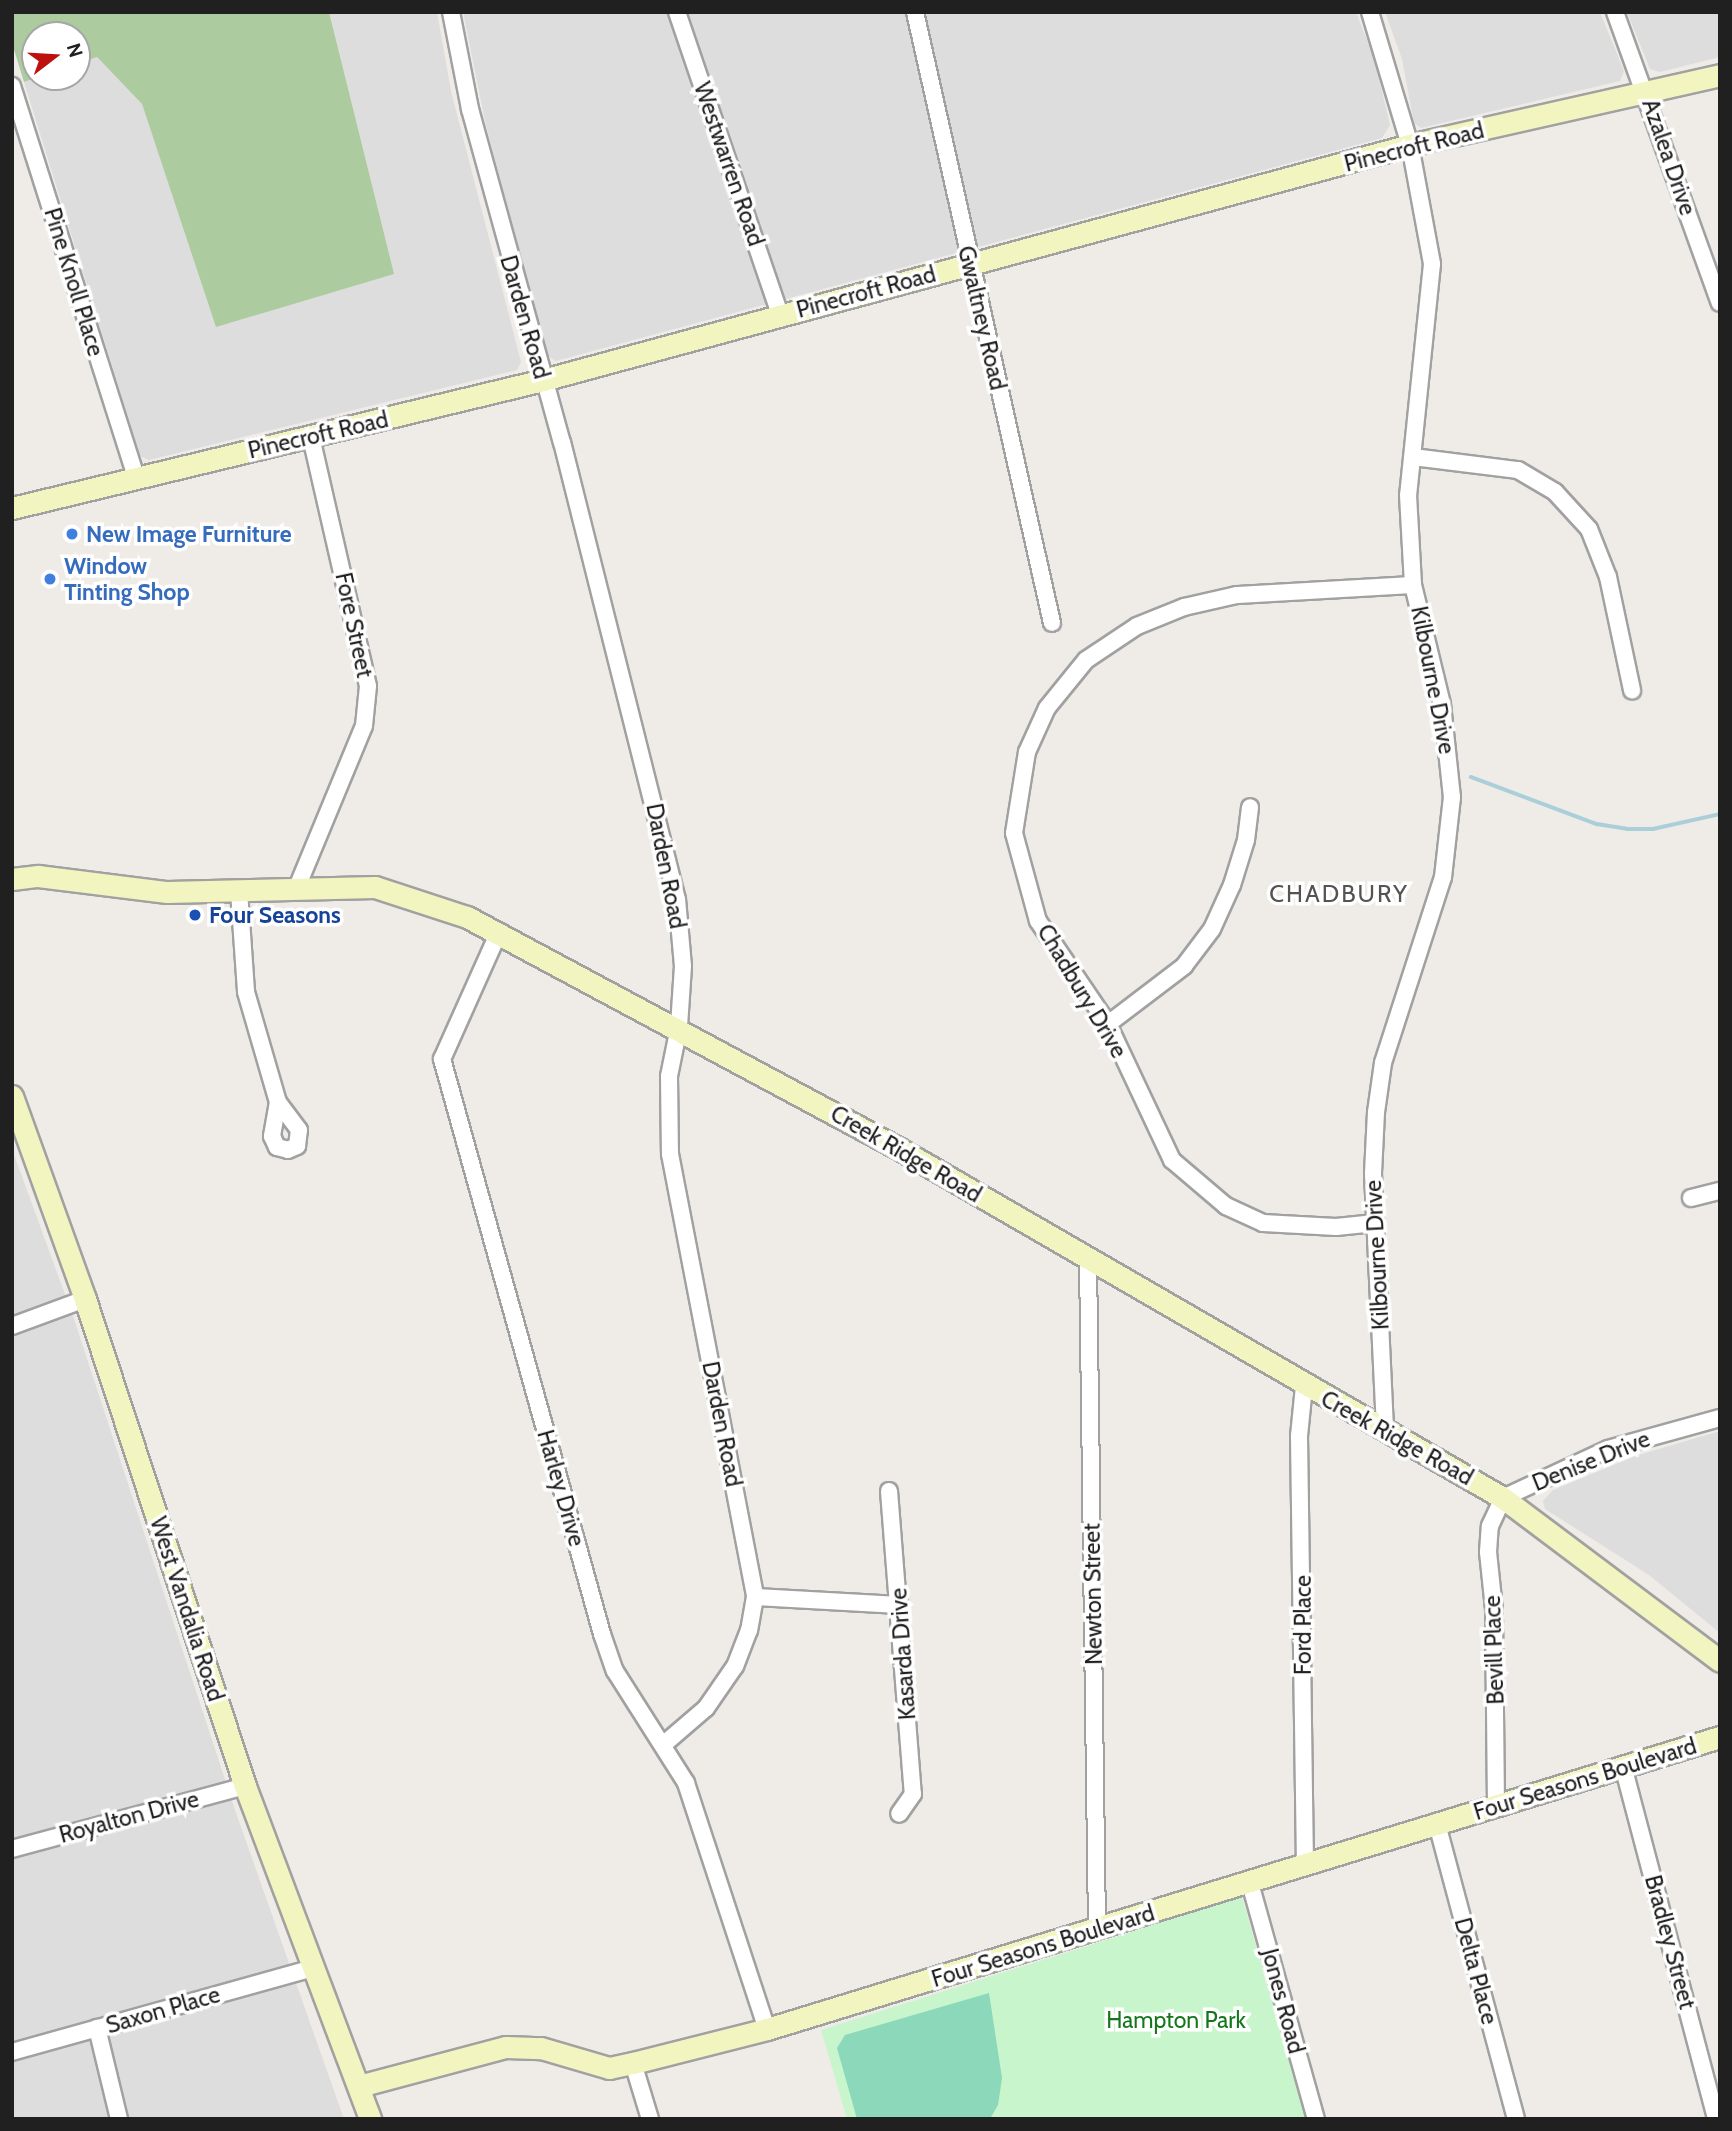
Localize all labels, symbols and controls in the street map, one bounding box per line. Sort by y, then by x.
north arrow [21,21,91,91]
text: N [62,41,88,60]
street label: Westwarren Road [688,78,770,250]
street label: Azalea Drive [1636,95,1702,219]
street label: Pinecroft Road [1341,116,1487,178]
street label: Pine Knoll Place [38,204,110,360]
street label: Gwaltney Road [952,243,1012,393]
street label: Darden Road [494,252,556,382]
street label: Pinecroft Road [793,260,939,324]
street label: Pinecroft Road [245,405,391,465]
place label: New Image Furniture [86,520,292,548]
marker: New Image Furniture [64,526,80,542]
place label: Window Tinting Shop [64,552,190,606]
street label: Fore Street [329,570,379,680]
marker: Window Tinting Shop [42,571,58,587]
street label: Kilbourne Drive [1405,604,1461,756]
street label: Darden Road [640,801,692,931]
district label: CHADBURY [1270,880,1408,908]
place label: Four Seasons [209,901,341,929]
marker: Four Seasons [187,907,203,923]
street label: Chadbury Drive [1031,919,1133,1063]
street label: Creek Ridge Road [826,1100,986,1208]
street label: Kilbourne Drive [1359,1179,1395,1331]
street label: Darden Road [696,1359,748,1489]
street label: Creek Ridge Road [1316,1385,1478,1491]
street label: Denise Drive [1528,1425,1654,1497]
street label: Harley Drive [531,1427,591,1549]
street label: West Vandalia Road [144,1513,230,1705]
street label: Newton Street [1078,1523,1108,1665]
street label: Ford Place [1289,1575,1317,1675]
street label: Kasarda Drive [885,1587,921,1721]
street label: Bevill Place [1478,1595,1510,1705]
street label: Four Seasons Boulevard [1470,1732,1700,1826]
street label: Royalton Drive [56,1785,202,1849]
street label: Bradley Street [1639,1872,1701,2012]
street label: Four Seasons Boulevard [928,1899,1158,1993]
street label: Delta Place [1449,1915,1503,2027]
street label: Jones Road [1256,1946,1310,2056]
street label: Saxon Place [103,1981,223,2039]
park label: Hampton Park [1106,2006,1246,2034]

